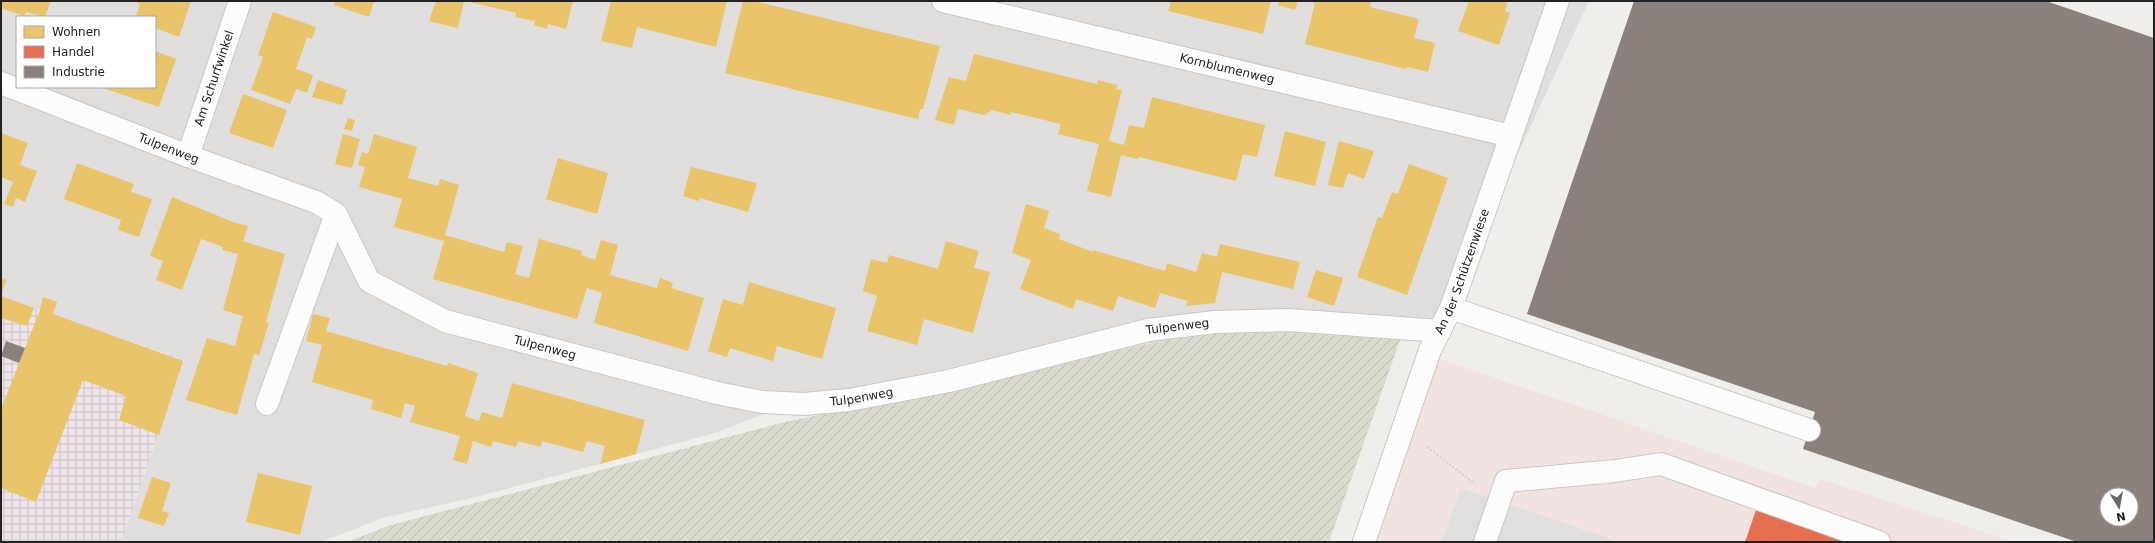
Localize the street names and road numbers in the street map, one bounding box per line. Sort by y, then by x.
street label: Am Schurfwinkel [192,29,237,128]
street label: Kornblumenweg [1178,50,1276,87]
street label: Tulpenweg [135,130,201,166]
street label: An der Schützenwiese [1432,207,1492,337]
street label: Tulpenweg [1144,316,1210,337]
street label: Tulpenweg [511,332,578,362]
street label: Tulpenweg [828,385,894,409]

